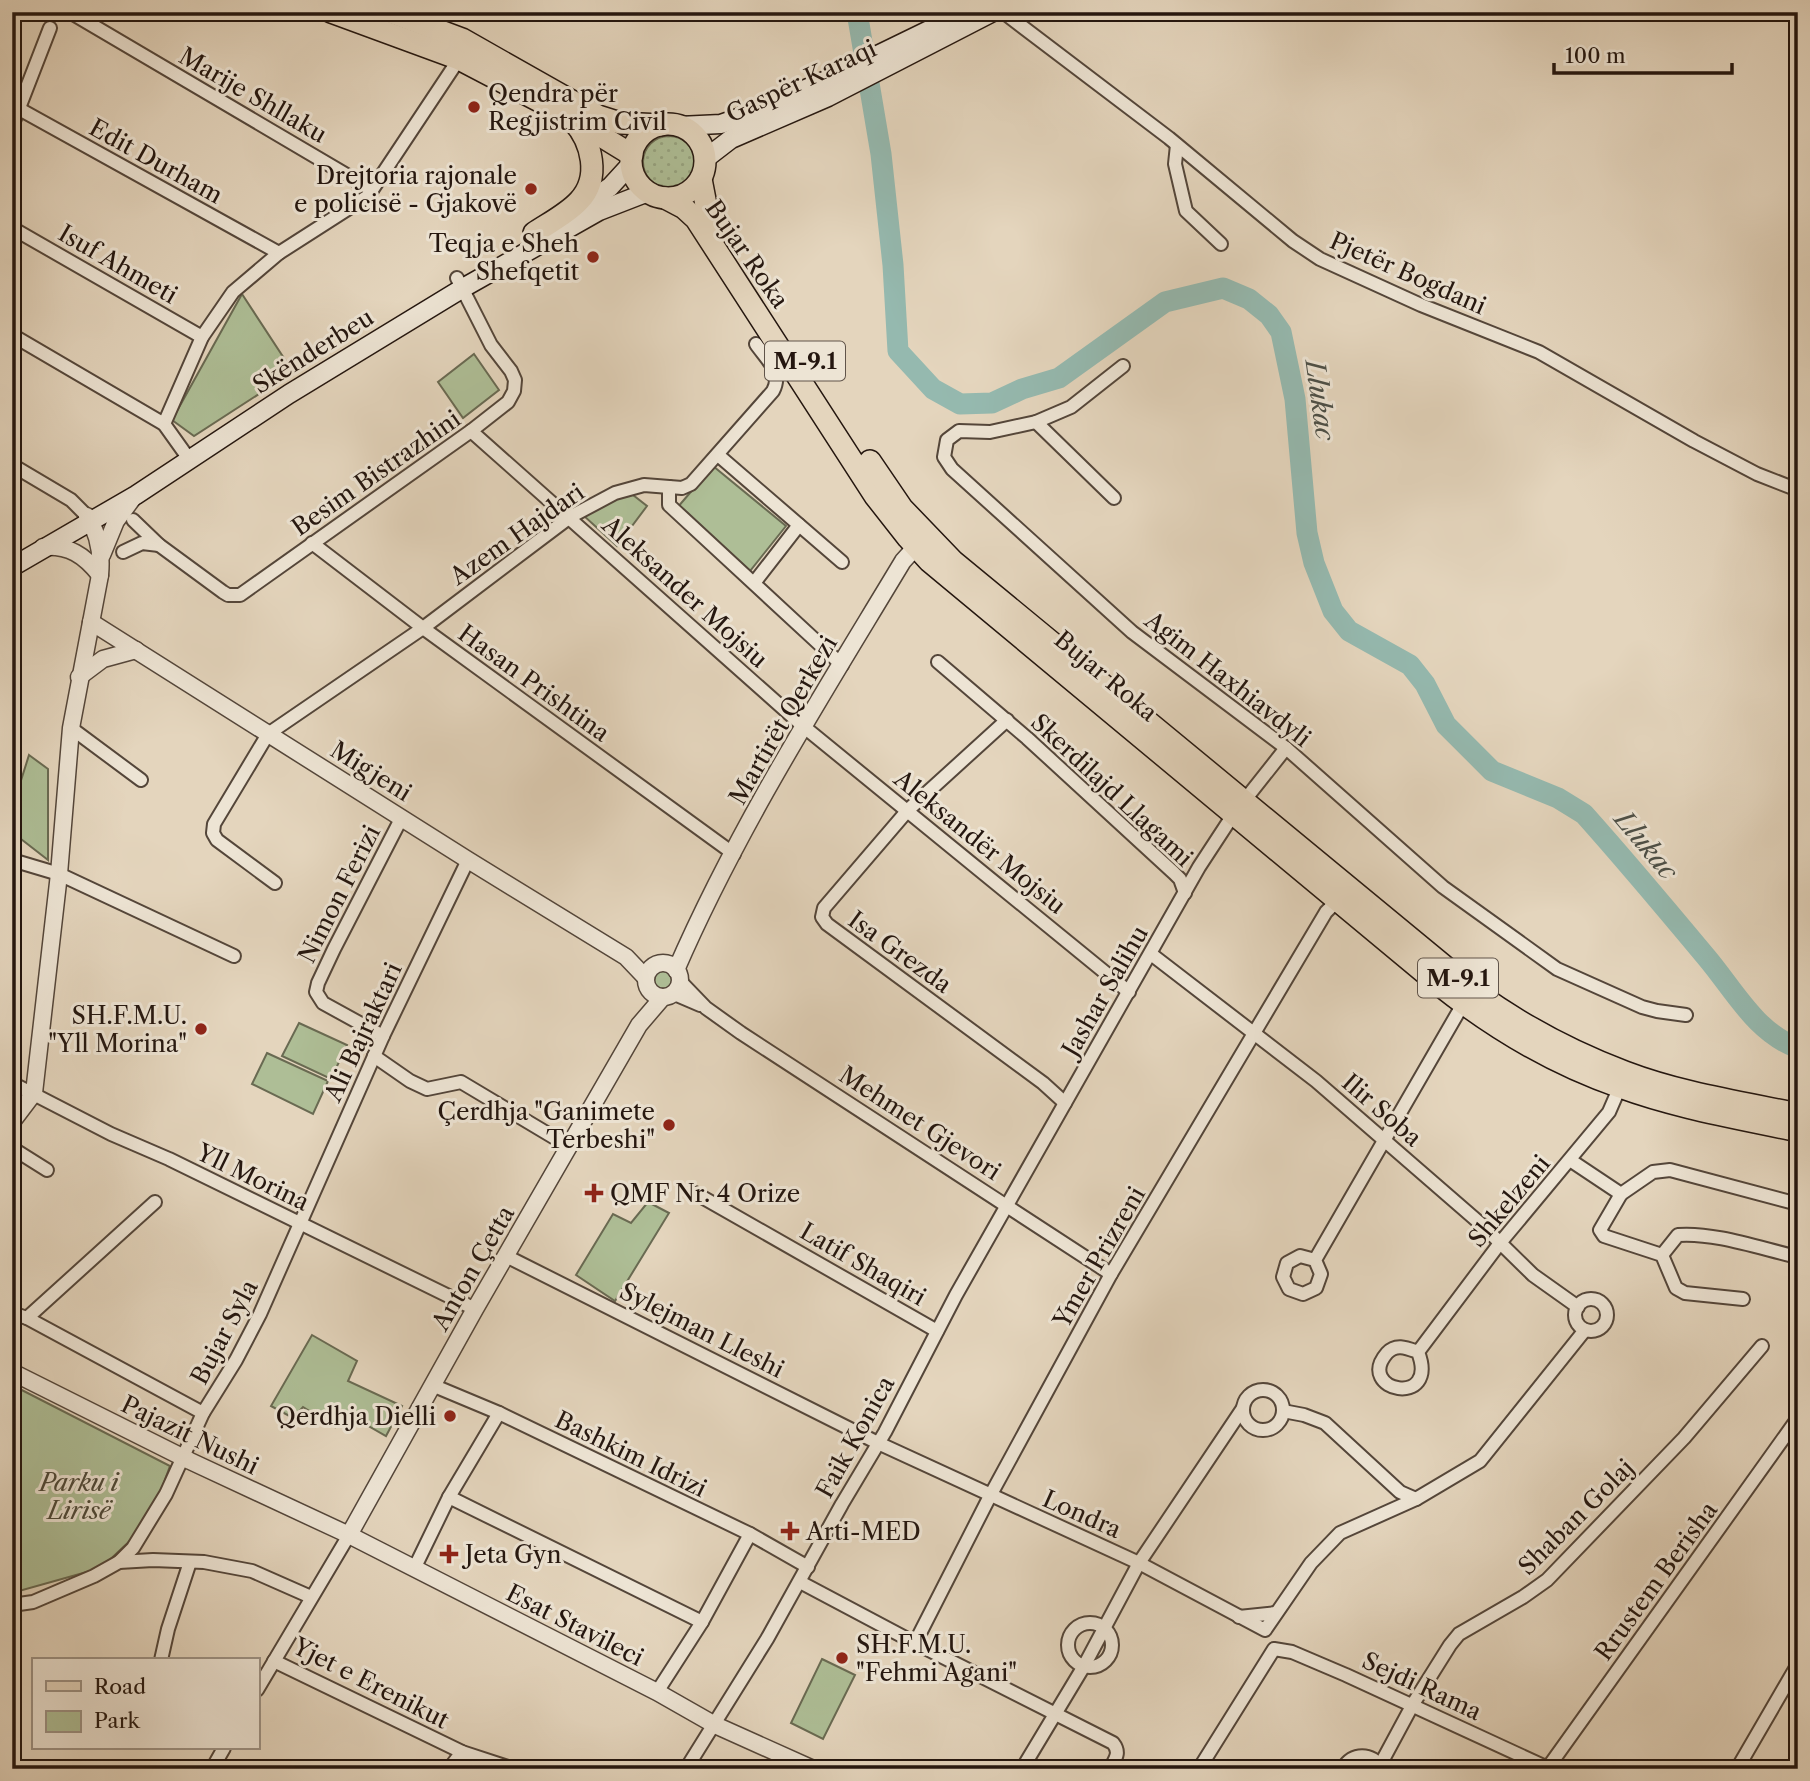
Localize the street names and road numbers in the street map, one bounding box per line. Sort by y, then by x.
street label: Gaspër Karaqi [721,34,881,128]
street label: Marije Shllaku [174,41,332,149]
street label: Edit Durham [84,113,228,209]
street label: Bujar Roka [699,194,795,314]
street label: Isuf Ahmeti [53,218,183,310]
street label: Pjetër Bogdani [1326,226,1490,320]
street label: Skënderbeu [247,302,379,400]
road number: M-9.1 [765,342,845,380]
street label: Besim Bistrazhini [286,404,466,542]
street label: Azem Hajdari [444,477,590,591]
street label: Aleksander Mojsiu [596,510,774,674]
street label: Agim Haxhiavdyli [1139,605,1317,753]
street label: Hasan Prishtina [453,618,616,748]
street label: Bujar Roka [1049,625,1164,728]
street label: Martirët Qerkezi [723,630,843,810]
street label: Skerdilajd Llagami [1025,708,1199,872]
street label: Migjeni [325,735,417,807]
street label: Aleksandër Mojsiu [888,763,1072,920]
street label: Nimon Ferizi [292,820,386,968]
street label: Isa Grezda [843,905,957,999]
street label: Jashar Salihu [1054,920,1154,1065]
street label: Ali Bajraktari [318,958,408,1107]
road number: M-9.1 [1418,959,1498,998]
street label: Mehmet Gjevori [834,1060,1006,1186]
street label: Ilir Soba [1336,1068,1428,1153]
street label: Yll Morina [191,1137,314,1217]
street label: Shkelzeni [1462,1149,1556,1253]
street label: Ymer Prizreni [1046,1181,1151,1334]
street label: Anton Çetta [425,1200,520,1336]
street label: Latif Shaqiri [795,1216,931,1312]
street label: Bujar Syla [184,1274,264,1389]
street label: Sylejman Lleshi [615,1276,789,1384]
street label: Faik Konica [810,1371,900,1503]
street label: Pajazit Nushi [117,1389,263,1481]
street label: Bashkim Idrizi [550,1405,712,1503]
street label: Shaban Golaj [1512,1453,1640,1581]
street label: Londra [1038,1484,1126,1544]
street label: Rrustem Berisha [1589,1496,1724,1666]
street label: Esat Stavileci [502,1578,648,1672]
street label: Yjet e Erenikut [287,1631,454,1735]
street label: Sejdi Rama [1358,1646,1487,1726]

